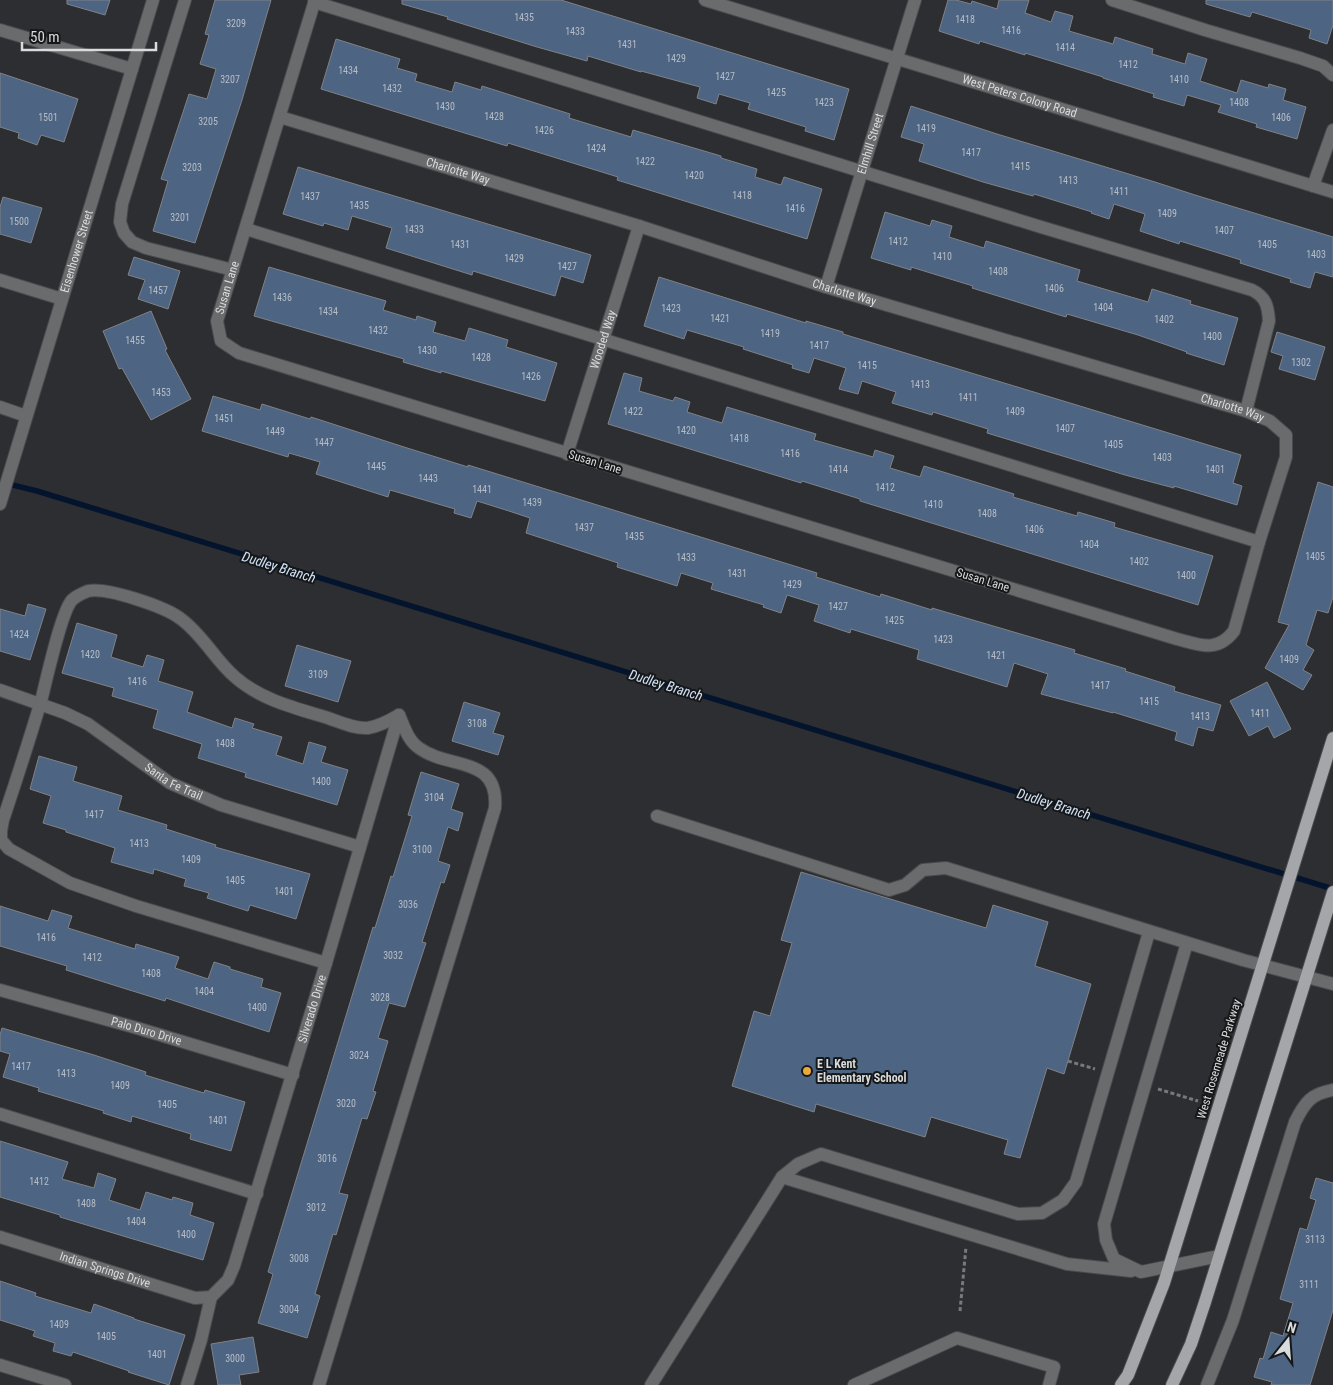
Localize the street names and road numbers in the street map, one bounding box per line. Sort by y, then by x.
street label: West Peters Colony Road [961,72,1079,120]
street label: Elmhill Street [854,111,887,176]
street label: Charlotte Way [424,155,492,187]
street label: Eisenhower Street [58,208,96,294]
street label: Susan Lane [213,259,242,316]
street label: Charlotte Way [811,276,878,308]
street label: Wooded Way [587,308,619,371]
street label: Charlotte Way [1199,391,1266,425]
street label: Susan Lane [567,447,624,477]
street label: Susan Lane [955,565,1012,595]
street label: Santa Fe Trail [142,760,205,803]
street label: Silverado Drive [295,973,329,1045]
street label: West Rosemeade Parkway [1194,997,1244,1121]
street label: Palo Duro Drive [109,1014,184,1048]
street label: Indian Springs Drive [58,1249,152,1291]

